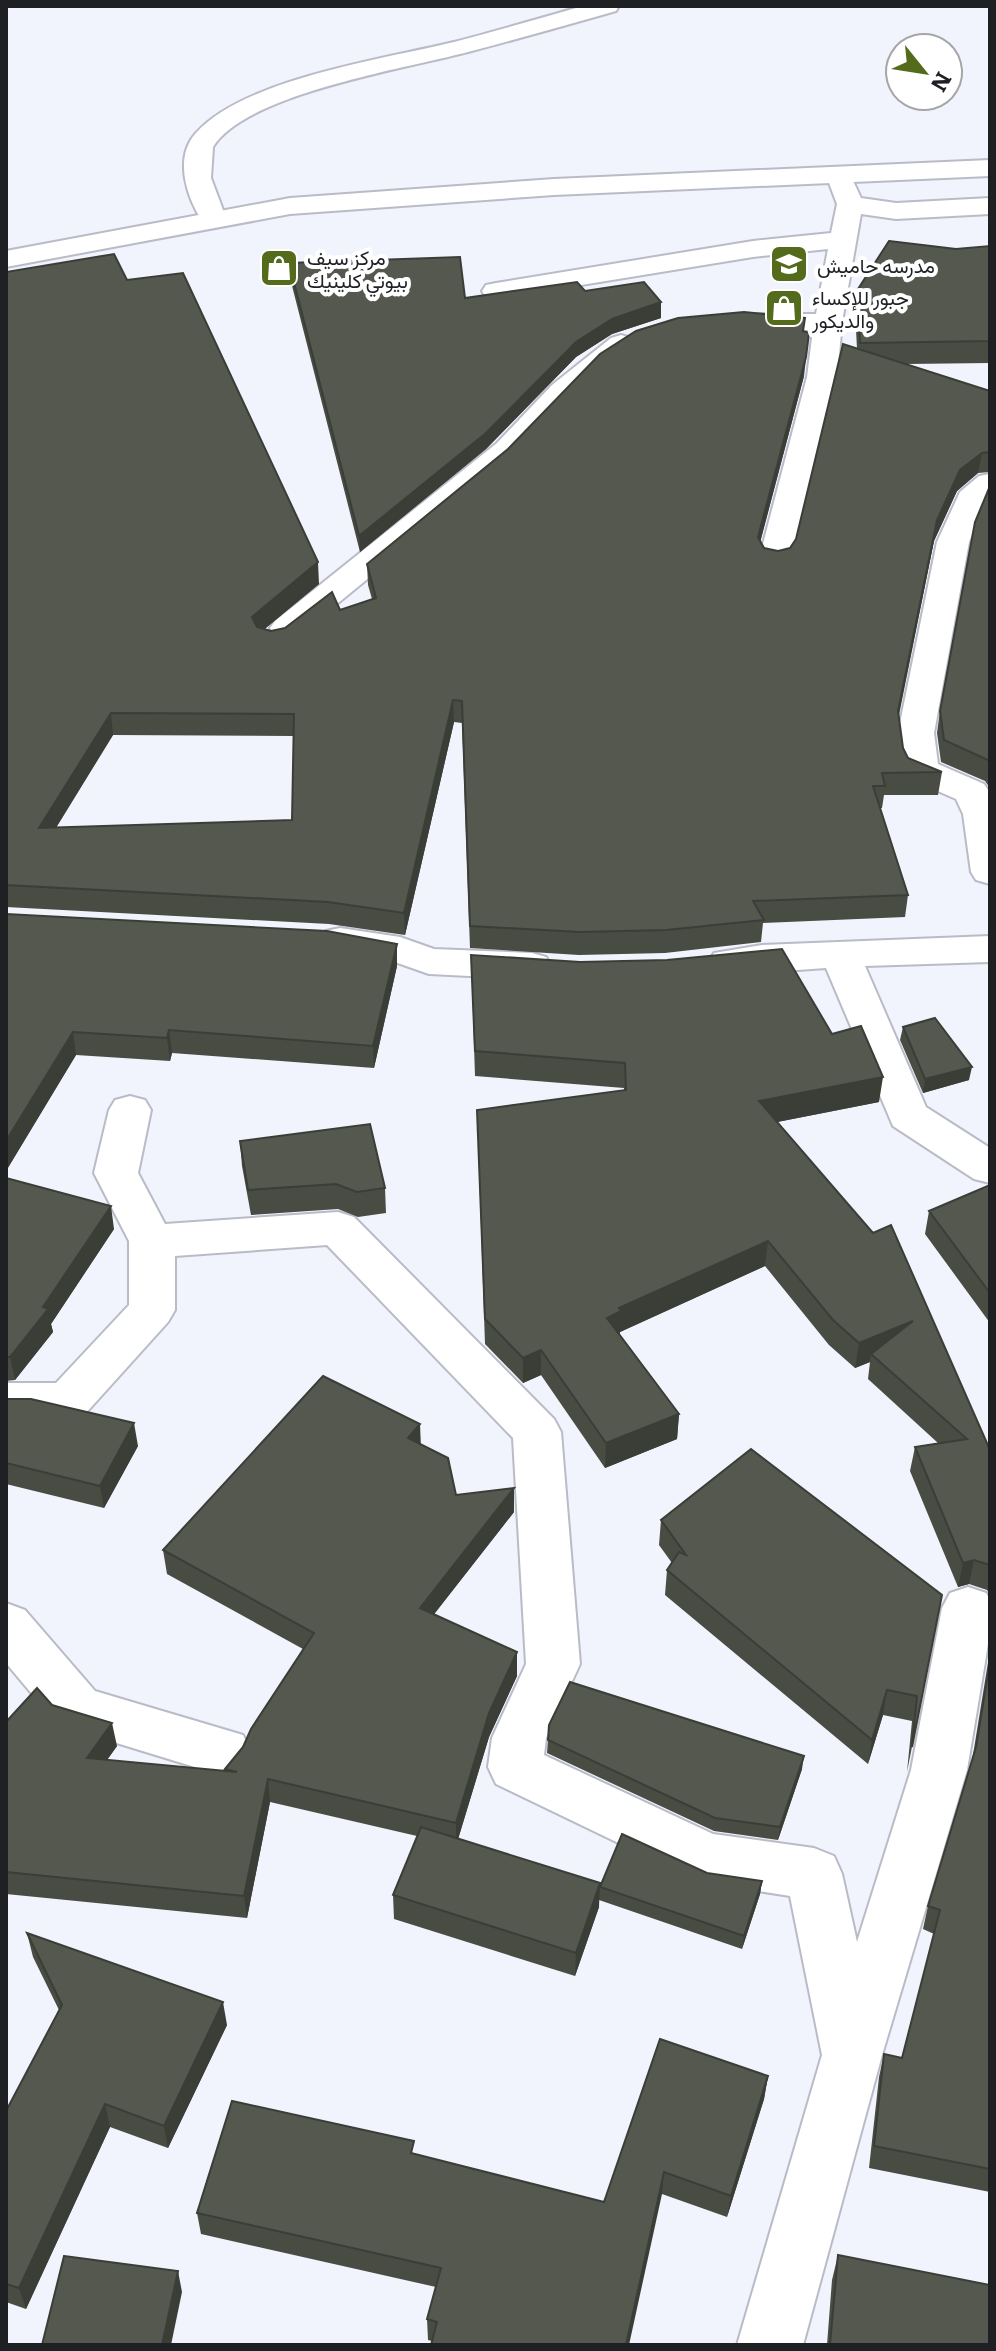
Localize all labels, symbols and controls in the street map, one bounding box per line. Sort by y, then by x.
north arrow [884,32,964,112]
text: N [924,67,962,99]
place label: مركز سيف بيوتي كلينيك [307,241,408,298]
school or university icon: مدرسه حاميش [768,243,810,285]
shop icon: مركز سيف بيوتي كلينيك [258,247,300,289]
place label: مدرسه حاميش [817,249,935,279]
place label: جبور للإكساء والديكور [811,281,909,334]
shop icon: جبور للإكساء والديكور [763,287,805,329]

